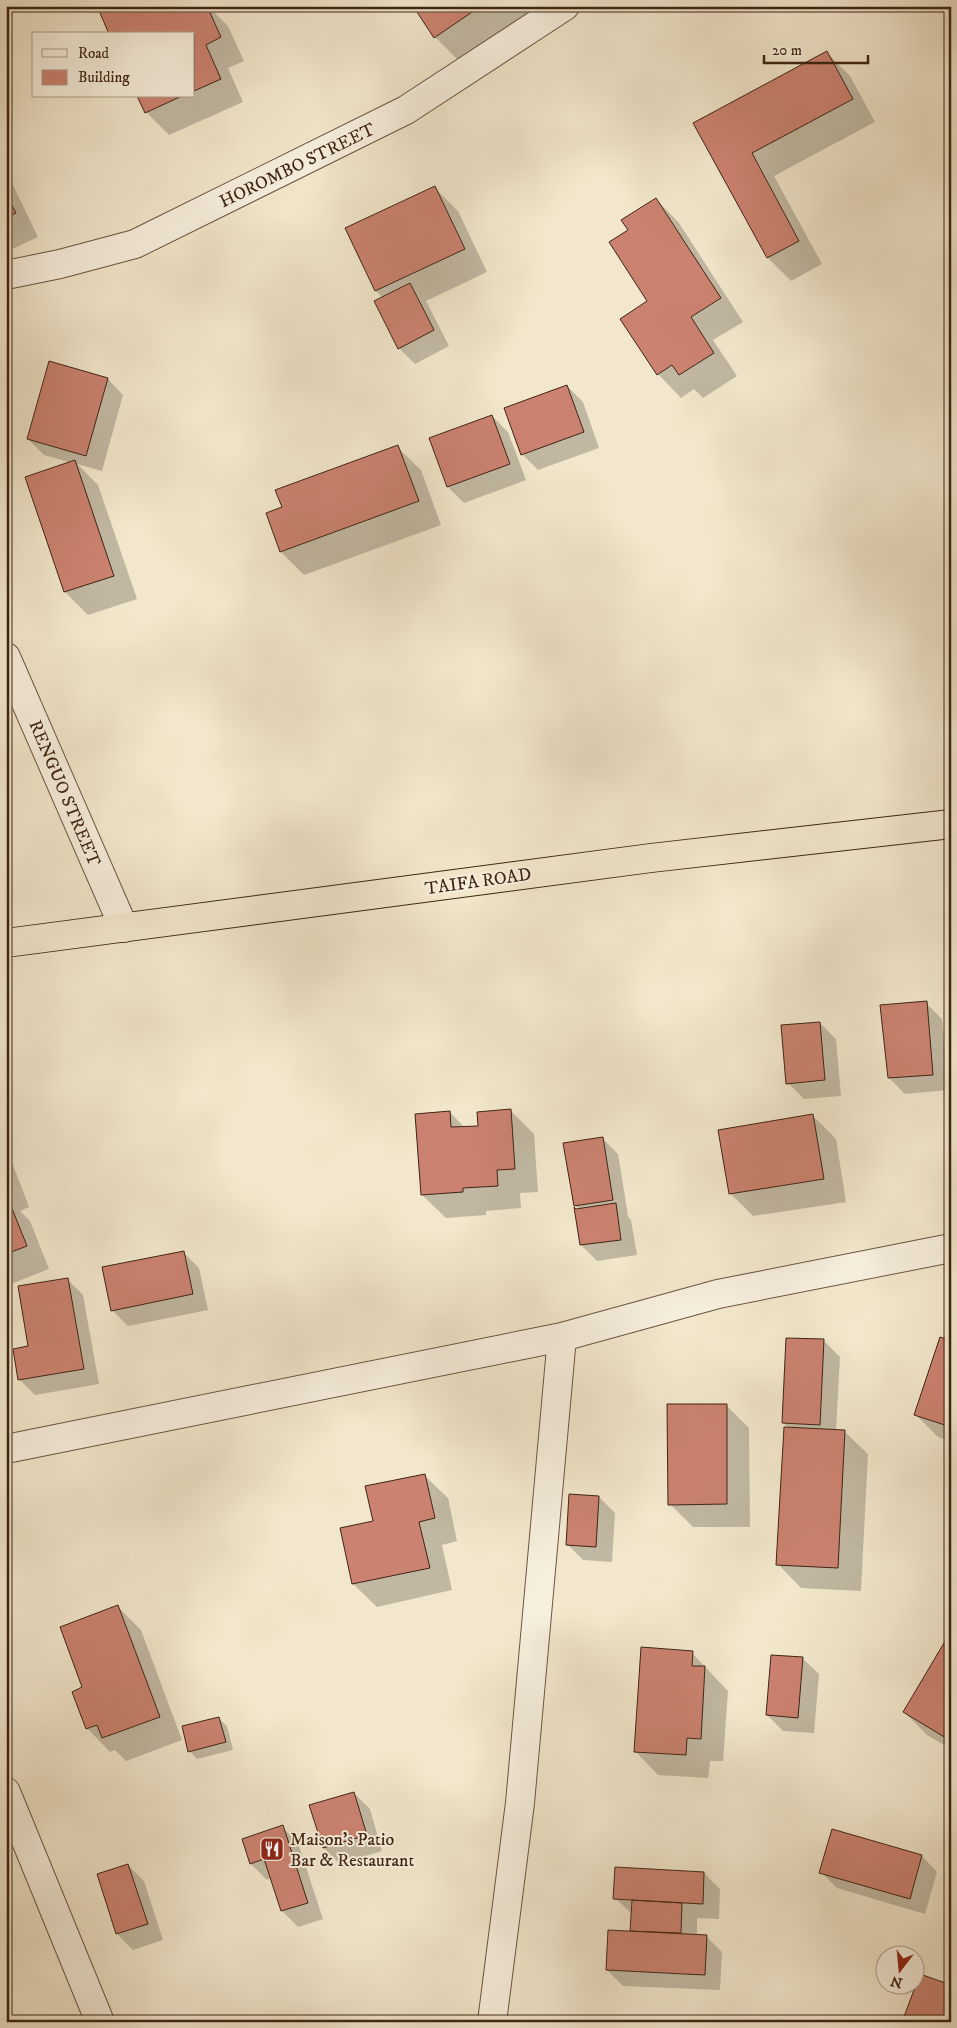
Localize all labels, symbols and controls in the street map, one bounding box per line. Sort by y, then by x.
legend [32,32,195,98]
scale bar [764,32,868,64]
text: 20 m [772,41,802,60]
text: Road [78,44,110,63]
text: Building [78,68,130,87]
street label: HOROMBO STREET [216,118,379,213]
street label: RENGUO STREET [23,717,105,870]
street label: TAIFA ROAD [424,864,533,900]
place label: Maison's Patio Bar & Restaurant [290,1829,414,1872]
restaurant icon: Maison's Patio Bar & Restaurant [259,1836,285,1862]
north arrow [874,1946,924,1996]
text: N [888,1971,905,1992]

